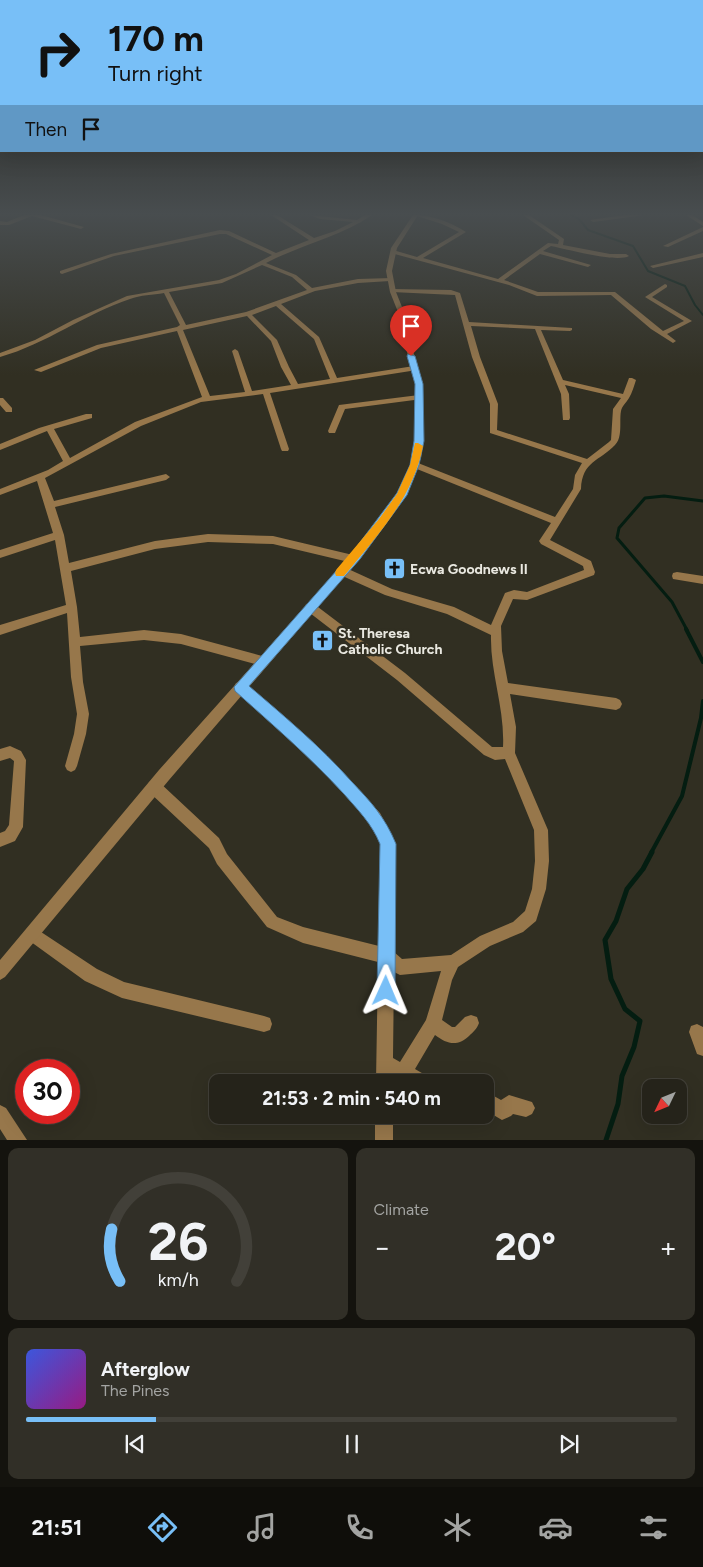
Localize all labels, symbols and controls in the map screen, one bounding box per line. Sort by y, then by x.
text: 170 m [108,18,204,60]
icon: right [25,20,90,85]
text: Turn right [108,60,203,87]
icon: arrive [77,115,105,143]
text: Then [25,118,67,141]
pin [390,305,432,356]
icon: arrive [397,312,425,340]
church icon: Ecwa Goodnews II [382,557,406,581]
place label: Ecwa Goodnews II [410,561,528,578]
place label: St. Theresa Catholic Church [338,625,442,658]
church icon: St. Theresa Catholic Church [310,629,334,653]
position arrow [359,964,411,1016]
speed limit sign: 30 [15,1059,80,1124]
north arrow [642,1079,688,1124]
map controls [642,1079,687,1124]
text: 21:53 · 2 min · 540 m [262,1087,441,1110]
text: Climate [374,1200,429,1219]
text: 26 [148,1211,208,1273]
text: 20° [495,1224,556,1270]
text: − [374,1230,391,1264]
text: + [660,1230,677,1264]
text: km/h [157,1269,198,1290]
text: Afterglow [101,1358,190,1381]
text: The Pines [101,1381,170,1400]
icon: previous [121,1430,149,1458]
icon: pause [338,1430,366,1458]
icon: next [555,1430,583,1458]
icon: directions [145,1510,180,1545]
icon: music [244,1510,279,1545]
icon: phone [342,1510,377,1545]
icon: climate [440,1510,475,1545]
icon: car [538,1510,573,1545]
icon: filters [636,1510,671,1545]
text: 21:51 [32,1514,82,1541]

